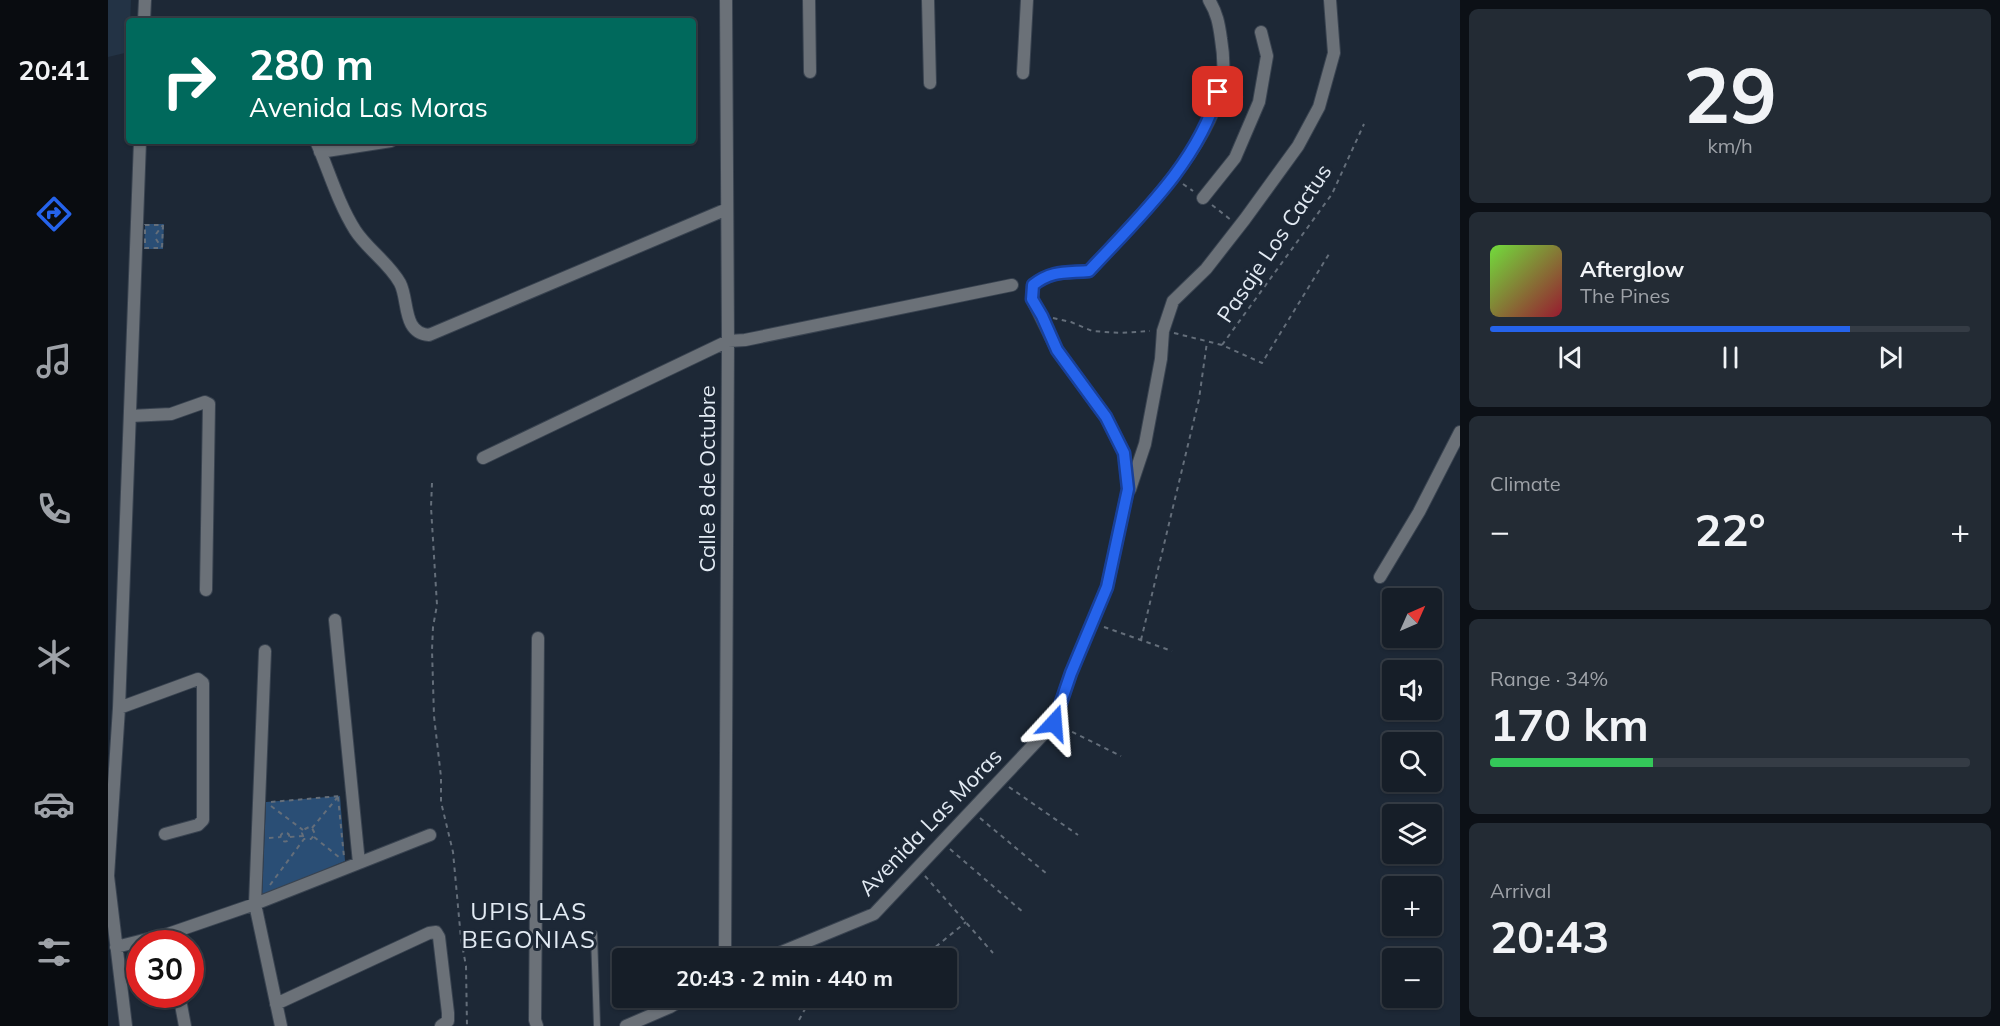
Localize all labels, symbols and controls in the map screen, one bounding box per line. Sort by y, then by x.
text: 280 m [249,38,374,91]
icon: right [150,42,228,120]
text: 29 [1683,45,1777,143]
text: 20:41 [18,53,90,87]
pin [1192,66,1243,117]
icon: arrive [1201,75,1234,108]
text: Avenida Las Moras [249,90,488,124]
text: km/h [1707,133,1753,158]
street label: Pasaje Los Cactus [1211,158,1337,328]
icon: directions [33,193,75,235]
text: Afterglow [1580,255,1684,283]
text: The Pines [1580,283,1670,308]
icon: music [33,340,75,382]
icon: previous [1554,341,1587,374]
icon: pause [1714,341,1747,374]
icon: next [1874,341,1907,374]
street label: Calle 8 de Octubre [693,385,721,573]
text: Climate [1490,471,1561,496]
icon: phone [33,488,75,530]
text: 22° [1694,501,1766,557]
text: − [1490,510,1510,551]
text: + [1950,510,1970,551]
north arrow [1382,588,1442,648]
map controls [1382,588,1442,1008]
icon: climate [33,636,75,678]
button: sound [1382,660,1442,720]
text: Range · 34% [1490,666,1608,691]
position arrow [1022,691,1086,755]
text: 170 km [1490,696,1649,752]
button: search [1382,732,1442,792]
street label: Avenida Las Moras [852,742,1008,902]
icon: car [33,783,75,825]
button: layers [1382,804,1442,864]
button: + [1382,876,1442,936]
text: Arrival [1490,878,1551,903]
district label: UPIS LAS BEGONIAS [461,896,597,954]
text: 20:43 [1490,908,1609,964]
speed limit sign: 30 [126,930,204,1008]
icon: filters [33,931,75,973]
button: − [1382,948,1442,1008]
text: 20:43 · 2 min · 440 m [676,964,893,992]

